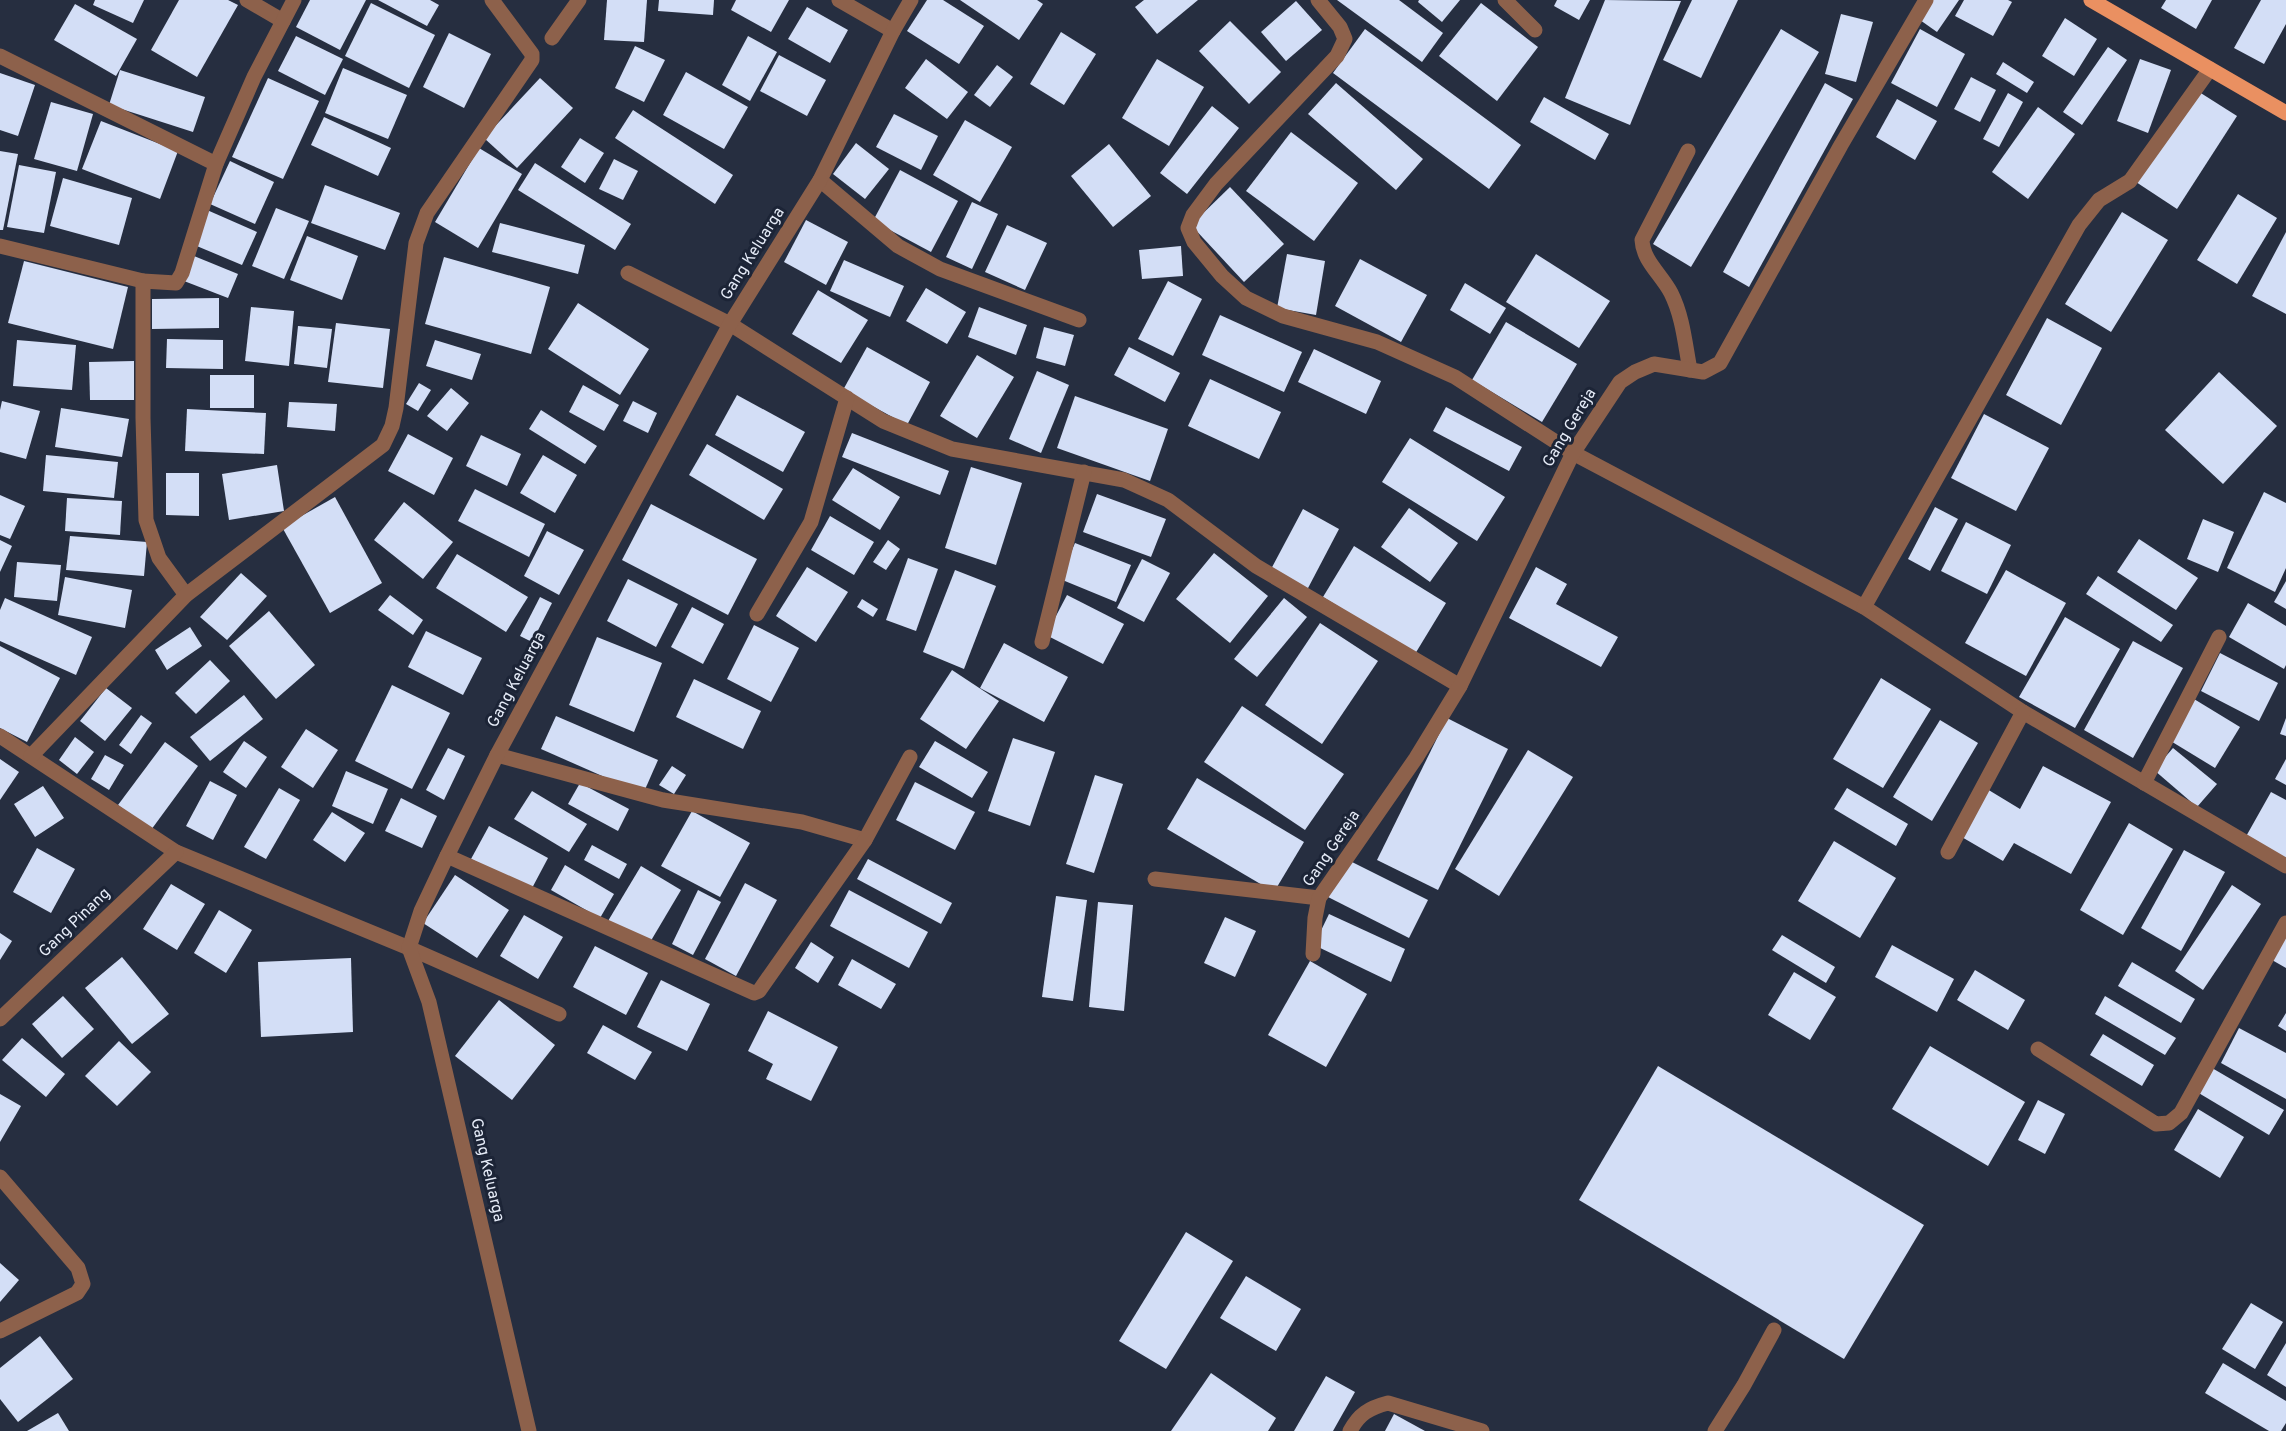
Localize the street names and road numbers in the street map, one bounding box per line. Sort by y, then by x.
street label: Gang Keluarga [717,204,789,304]
street label: Gang Gereja [1539,385,1601,471]
street label: Gang Keluarga [483,629,551,731]
street label: Gang Gereja [1299,807,1365,891]
street label: Gang Pinang [35,884,115,962]
street label: Gang Keluarga [465,1116,509,1224]

